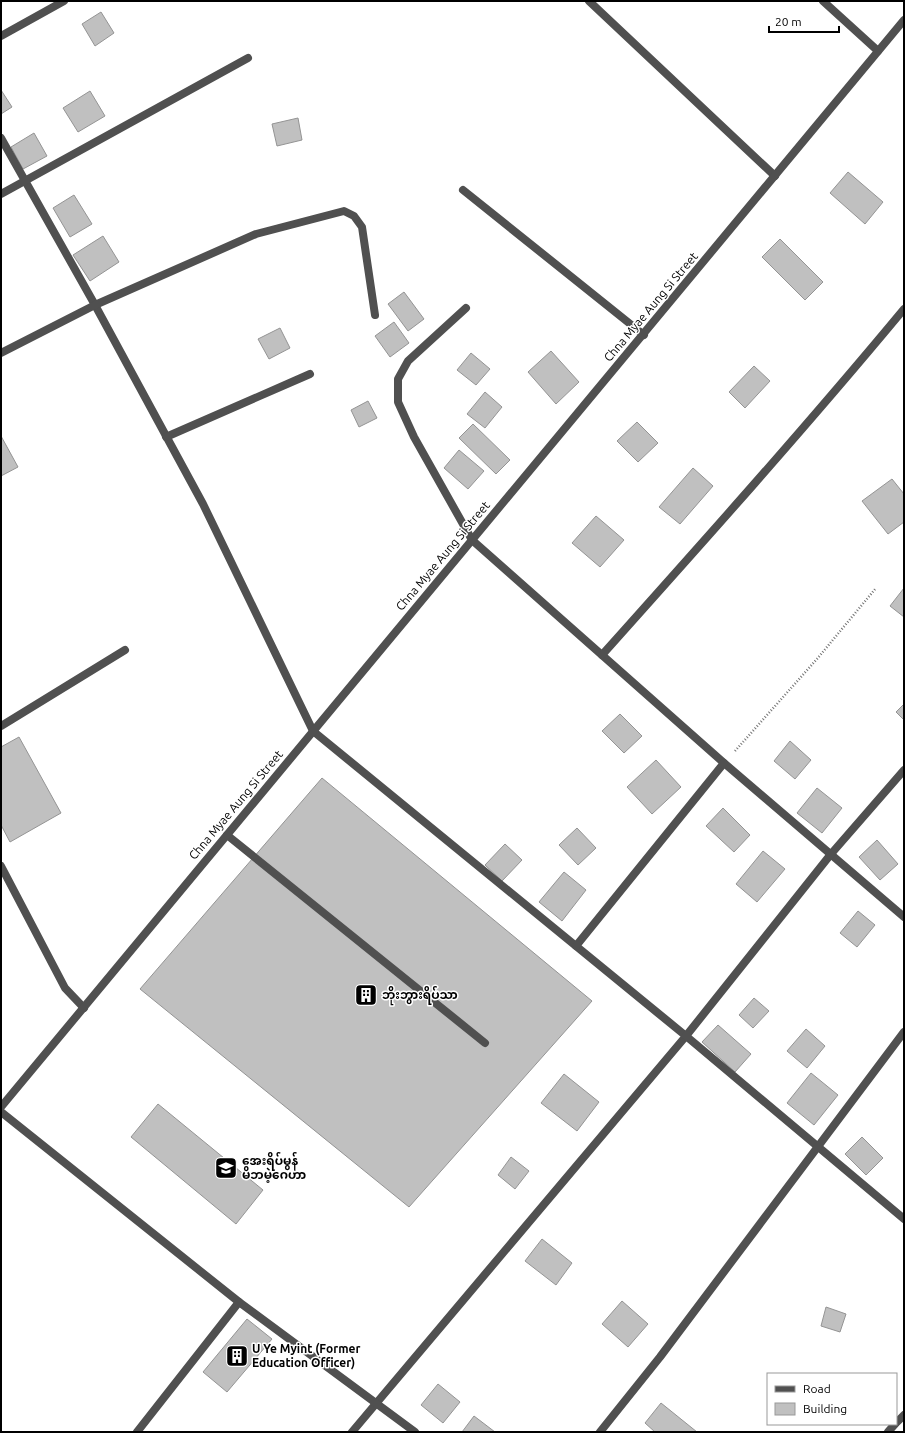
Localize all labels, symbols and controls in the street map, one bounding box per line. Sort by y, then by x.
scale bar [769,8,839,34]
text: 20 m [775,15,802,28]
street label: Chna Myae Aung Si Street [601,249,700,364]
street label: Chna Myae Aung Si Street [393,498,492,613]
street label: Chna Myae Aung Si Street [186,747,285,862]
building icon: ဘိုးဘွားရိပ်သာ [353,982,379,1008]
place label: ဘိုးဘွားရိပ်သာ [382,985,458,1006]
place label: အေးရိပ်မွန် မိဘမဲ့ဂေဟာ [242,1151,306,1183]
school or university icon: အေးရိပ်မွန် မိဘမဲ့ဂေဟာ [213,1155,239,1181]
place label: U Ye Myint (Former Education Officer) [252,1342,360,1370]
building icon: U Ye Myint (Former Education Officer) [224,1343,250,1369]
legend [767,1373,897,1425]
text: Road [803,1382,831,1395]
text: Building [803,1402,847,1415]

